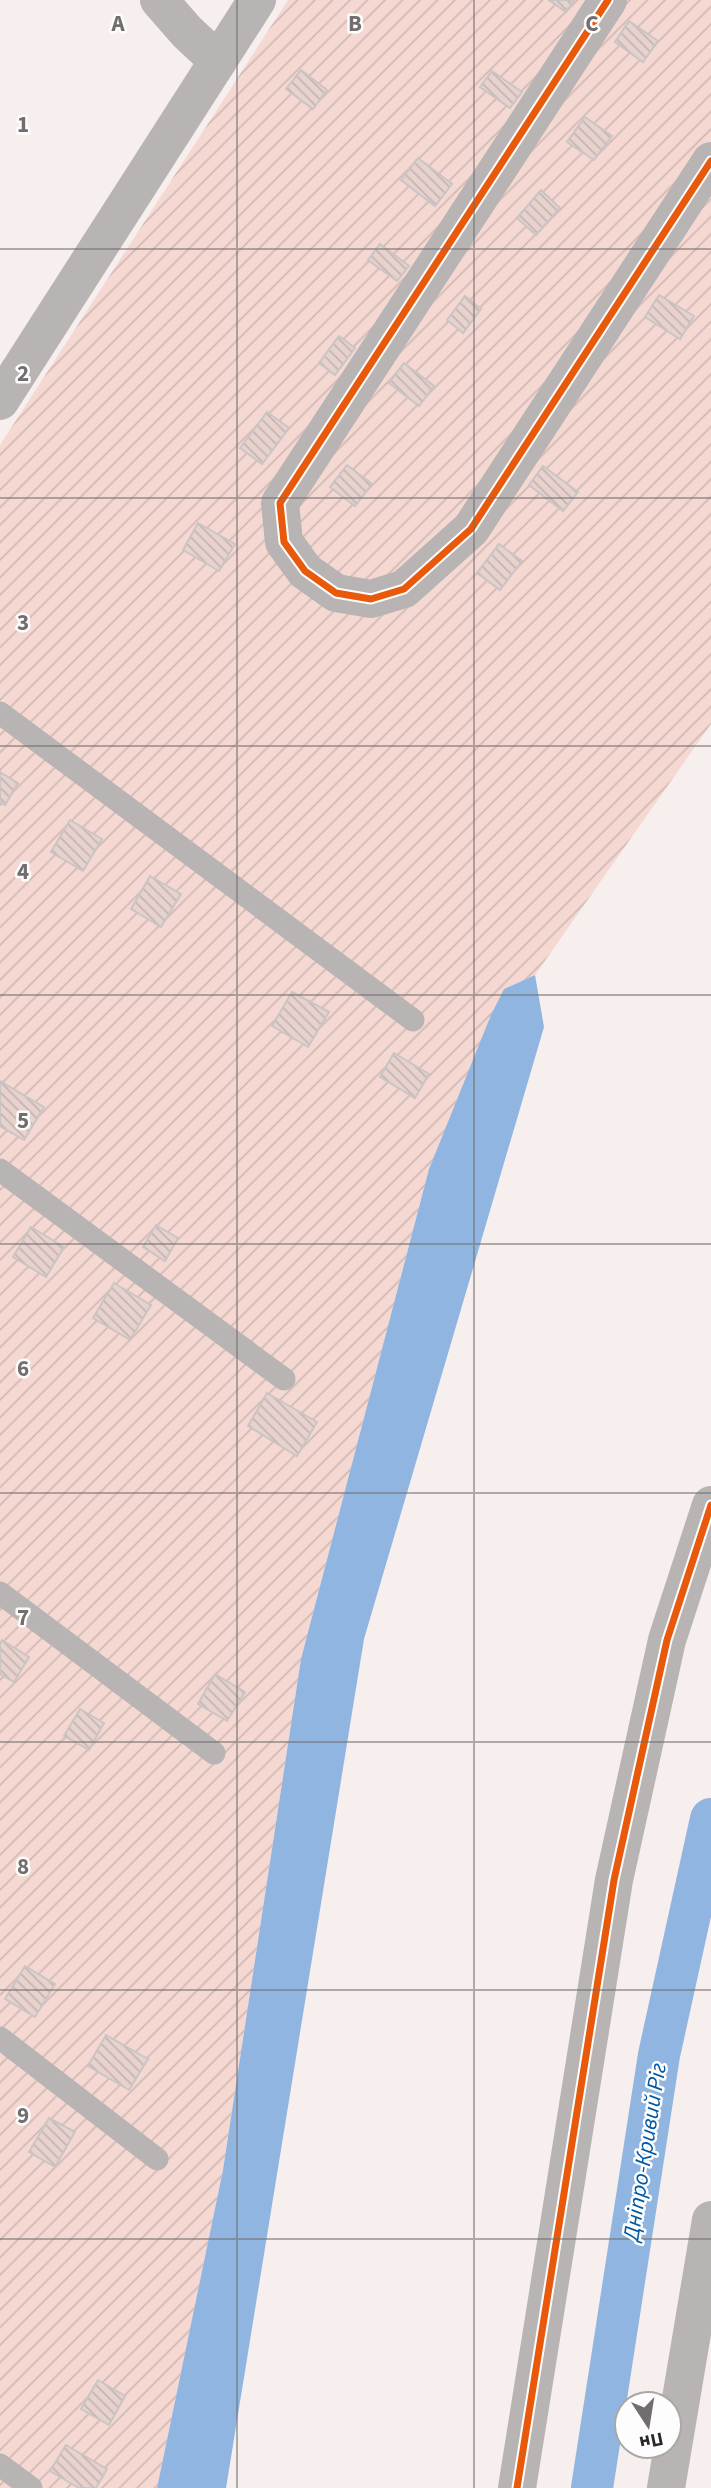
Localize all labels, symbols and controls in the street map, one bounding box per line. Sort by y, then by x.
text: A [110,7,125,40]
text: B [348,7,362,40]
text: C [585,7,599,40]
text: 1 [17,108,29,141]
text: 2 [17,357,29,390]
text: 3 [17,606,29,639]
text: 4 [17,855,29,888]
text: 5 [17,1104,29,1137]
text: 6 [17,1352,29,1385]
text: 7 [17,1601,29,1634]
text: 8 [17,1850,29,1883]
water label: Дніпро-Кривий Ріг [614,2061,675,2245]
text: 9 [17,2099,29,2132]
north arrow [613,2390,683,2460]
text: Пн [637,2424,666,2456]

